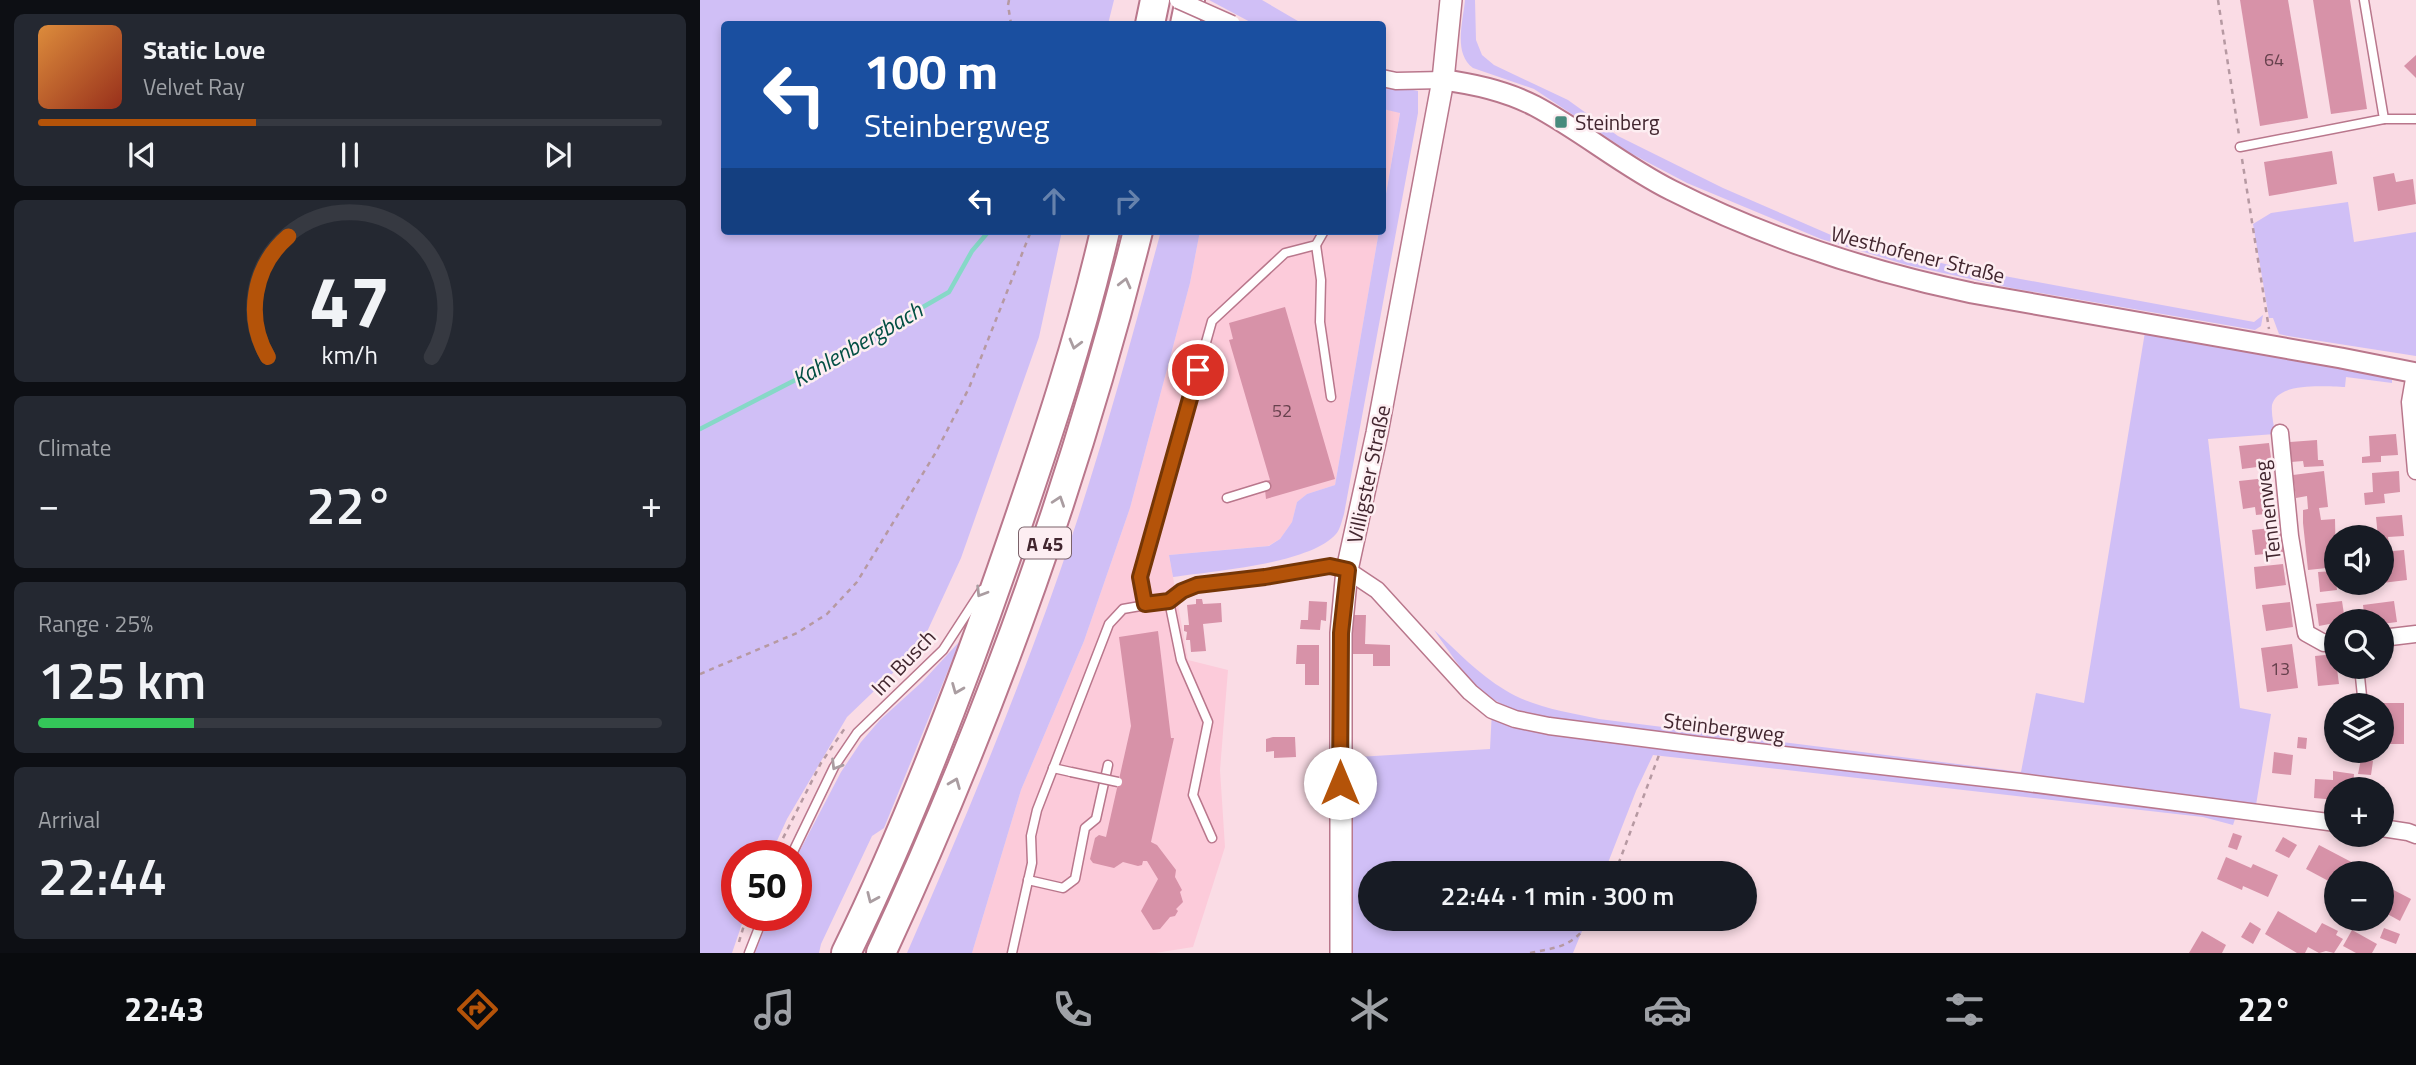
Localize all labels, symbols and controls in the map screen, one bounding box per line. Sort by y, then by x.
text: Static Love [143,30,265,69]
text: 100 m [864,33,998,108]
house number: 64 [2264,46,2284,73]
icon: left [749,49,840,140]
text: Velvet Ray [143,69,245,104]
text: Steinbergweg [864,101,1050,149]
place label: Steinberg [1575,106,1660,138]
marker: Steinberg [1553,114,1569,130]
icon: previous [123,136,161,174]
icon: pause [331,136,369,174]
icon: next [539,136,577,174]
icon: left [962,182,1000,220]
icon: ahead [1035,182,1073,220]
icon: right [1108,182,1146,220]
street label: Westhofener Straße [1828,217,2008,291]
text: 47 [309,245,391,355]
one-way arrow [1117,277,1131,289]
water label: Kahlenbergbach [785,292,929,395]
text: km/h [322,336,378,374]
one-way arrow [1069,338,1083,350]
pin [1168,340,1228,400]
icon: arrive [1179,351,1217,389]
house number: 52 [1272,397,1292,424]
street label: Villigster Straße [1338,402,1398,546]
text: Climate [38,430,111,465]
street label: Tennenweg [2245,459,2289,563]
text: 22° [306,465,394,544]
text: − [38,475,59,533]
text: + [641,475,662,533]
one-way arrow [1051,495,1065,508]
map controls [2324,525,2394,931]
button: sound [2324,525,2394,595]
road number: A 45 [1019,528,1071,558]
one-way arrow [976,584,989,597]
text: Range · 25% [38,606,153,641]
button: search [2324,609,2394,679]
street label: Im Busch [863,622,943,702]
text: 125 km [38,640,206,719]
house number: 13 [2270,655,2290,682]
one-way arrow [952,683,966,695]
button: layers [2324,693,2394,763]
street label: Steinbergweg [1662,704,1787,750]
position arrow [1303,746,1377,820]
one-way arrow [831,758,844,771]
button: + [2324,777,2394,847]
one-way arrow [947,778,961,790]
text: Arrival [38,802,100,837]
text: 22:44 [38,836,167,915]
speed limit sign: 50 [721,840,812,931]
button: − [2324,861,2394,931]
text: 22:44 · 1 min · 300 m [1441,876,1674,915]
one-way arrow [866,891,880,903]
text: 22:43 [124,985,204,1033]
icon: directions [453,985,502,1034]
icon: music [750,985,799,1034]
icon: phone [1048,985,1097,1034]
icon: climate [1345,985,1394,1034]
icon: car [1643,985,1692,1034]
icon: filters [1940,985,1989,1034]
text: 22° [2238,985,2292,1033]

